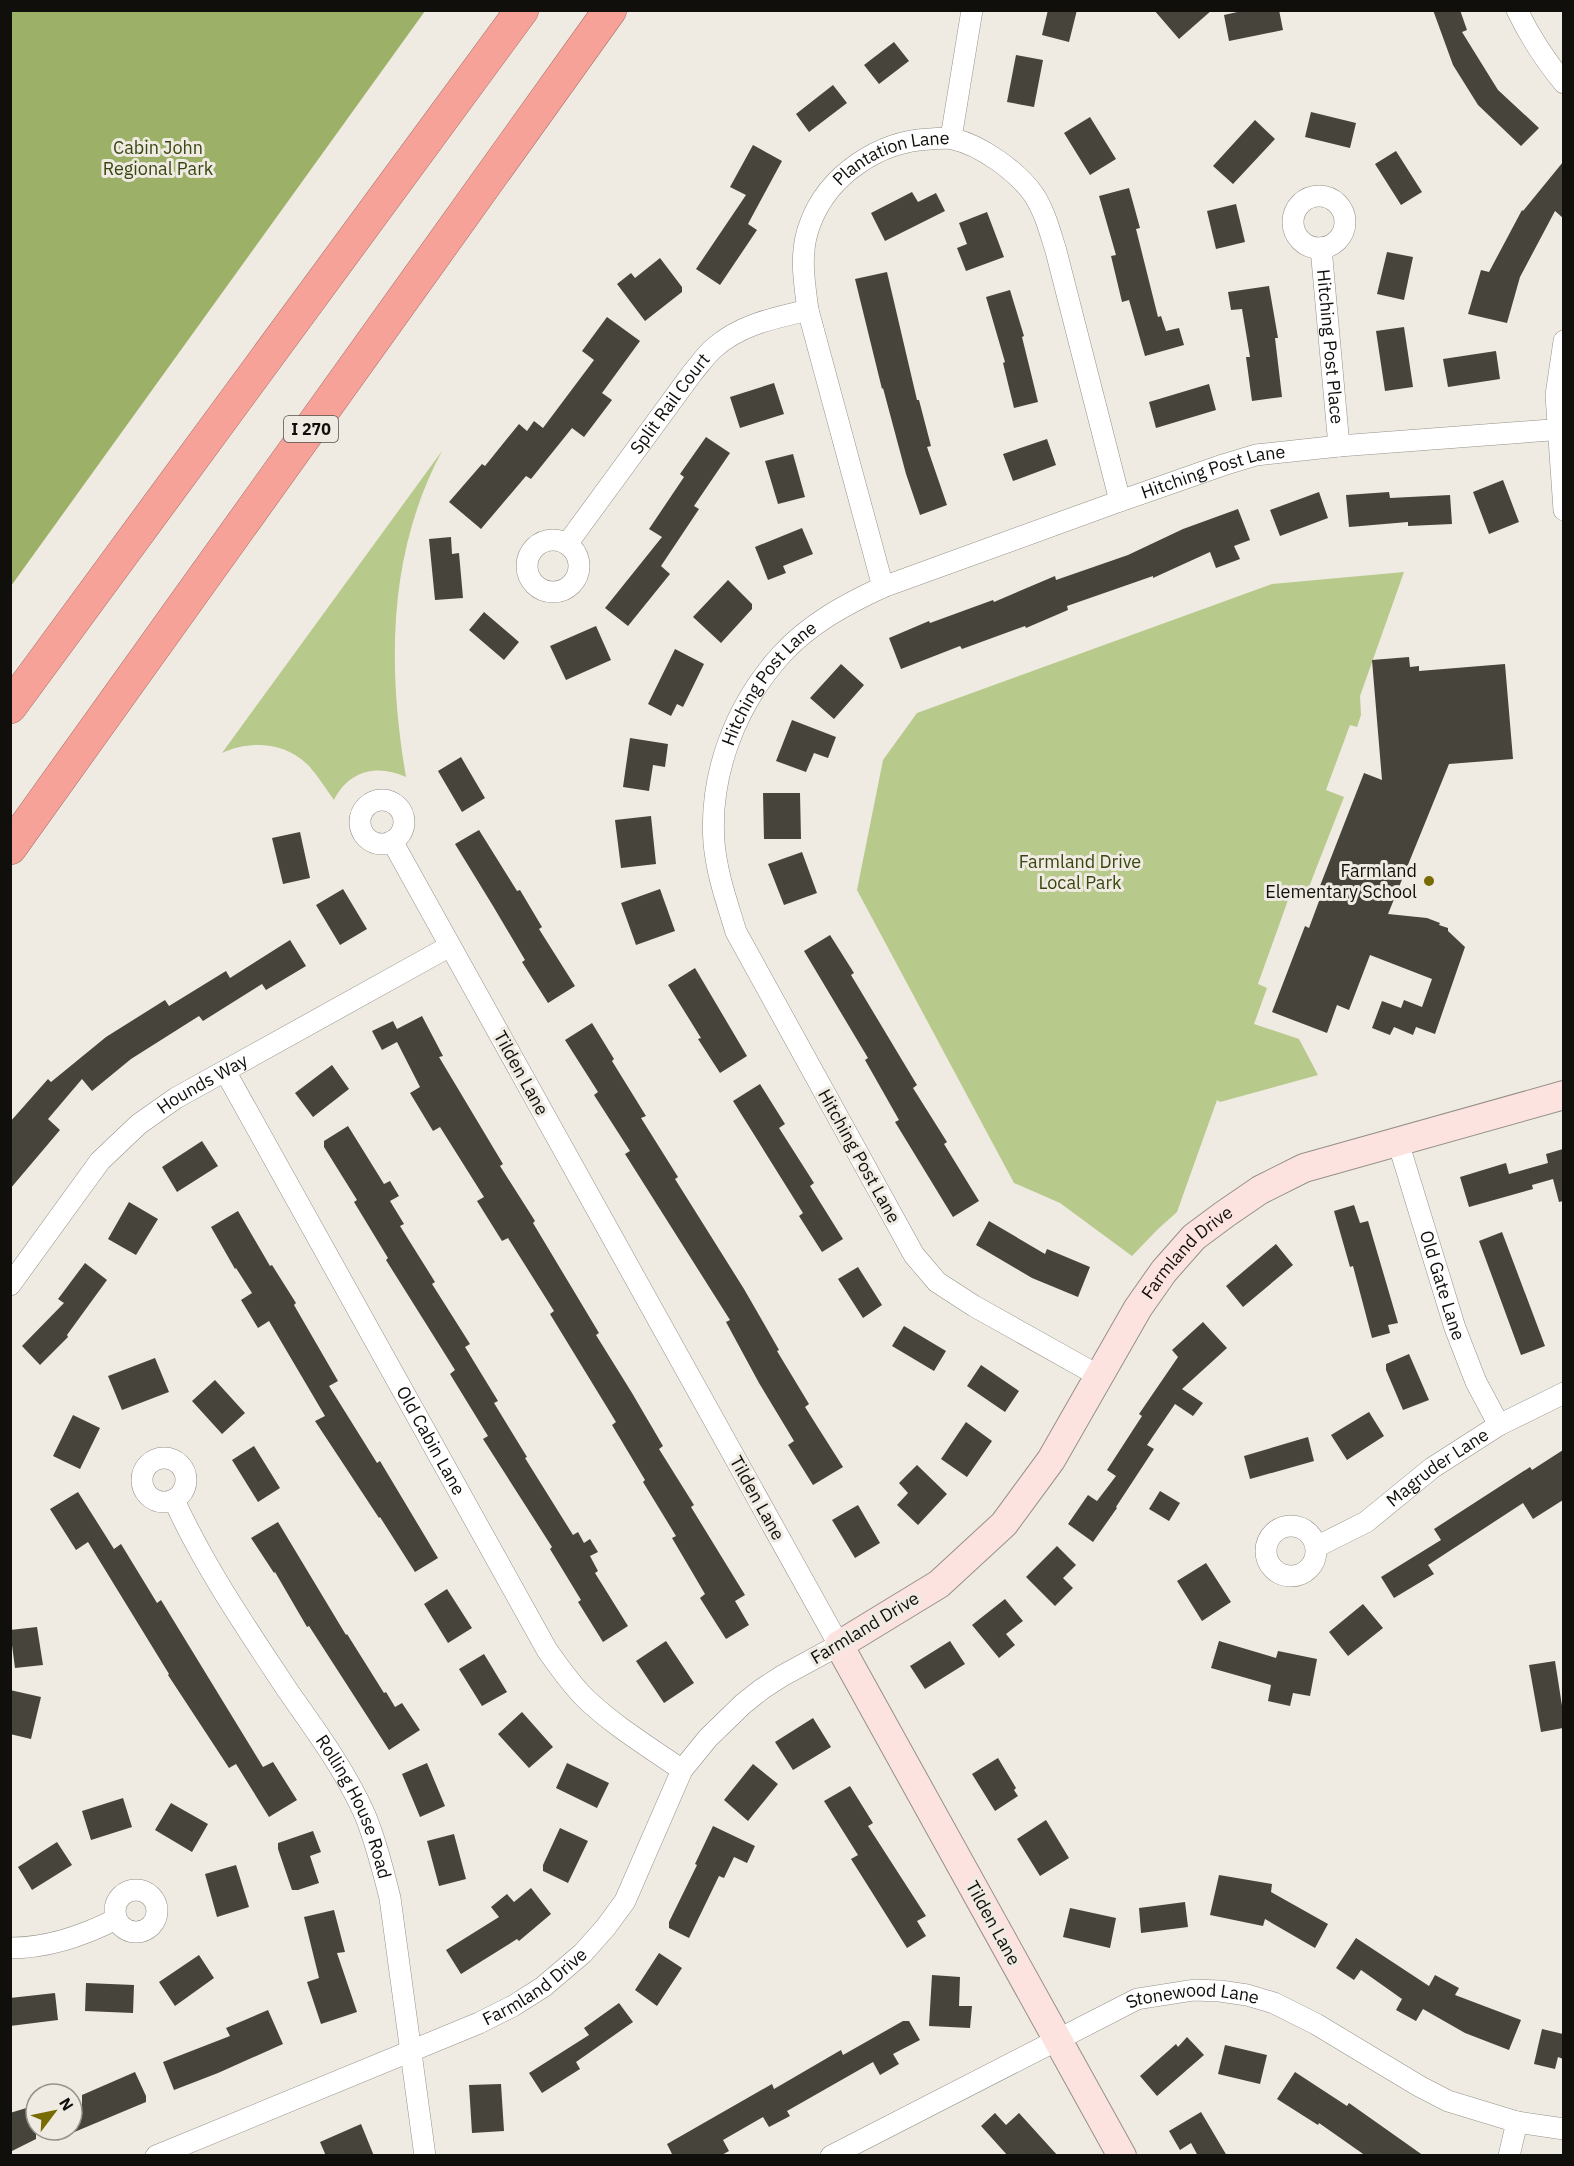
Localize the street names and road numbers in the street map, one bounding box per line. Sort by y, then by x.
street label: Plantation Lane [827,126,950,190]
street label: Hitching Post Place [1312,268,1349,425]
street label: Split Rail Court [625,348,715,459]
road number: I 270 [284,416,338,442]
street label: Hitching Post Lane [1138,440,1287,504]
street label: Hitching Post Lane [716,616,821,749]
street label: Tilden Lane [489,1026,554,1119]
street label: Hounds Way [152,1049,252,1119]
street label: Hitching Post Lane [813,1085,906,1227]
street label: Farmland Drive [1136,1200,1237,1303]
street label: Old Gate Lane [1415,1228,1471,1344]
street label: Old Cabin Lane [391,1382,471,1499]
street label: Magruder Lane [1381,1423,1493,1512]
street label: Tilden Lane [725,1451,790,1544]
street label: Farmland Drive [806,1586,923,1669]
street label: Rolling House Road [311,1730,397,1881]
street label: Tilden Lane [961,1876,1026,1969]
street label: Farmland Drive [478,1943,592,2030]
street label: Stonewood Lane [1122,1978,1262,2014]

